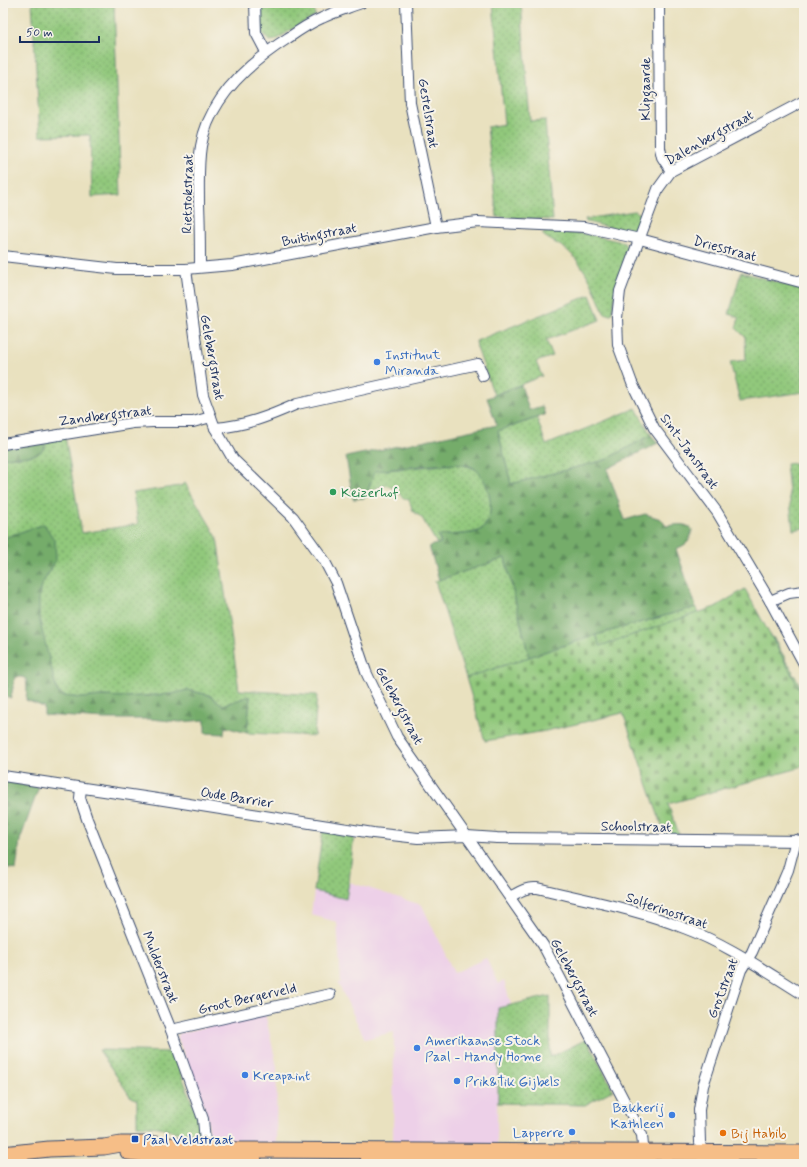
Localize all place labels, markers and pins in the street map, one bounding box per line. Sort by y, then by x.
place label: Instituut Miranda [385,346,441,380]
marker: Instituut Miranda [372,357,382,367]
place label: Keizerhof [341,484,398,502]
marker: Keizerhof [328,487,338,497]
place label: Amerikaanse Stock Paal - Handy Home [425,1032,541,1066]
marker: Amerikaanse Stock Paal - Handy Home [412,1043,422,1053]
place label: Kreapaint [253,1067,310,1085]
marker: Kreapaint [240,1070,250,1080]
place label: Prik&Tik Gijbels [465,1073,560,1091]
marker: Prik&Tik Gijbels [452,1076,462,1086]
place label: Bakkerij Kathleen [611,1099,664,1133]
marker: Bakkerij Kathleen [667,1110,677,1120]
place label: Lapperre [513,1124,564,1142]
place label: Bij Habib [731,1125,787,1143]
marker: Lapperre [567,1127,577,1137]
marker: Bij Habib [718,1128,728,1138]
place label: Paal Veldstraat [143,1131,233,1149]
marker: Paal Veldstraat [130,1134,140,1144]

